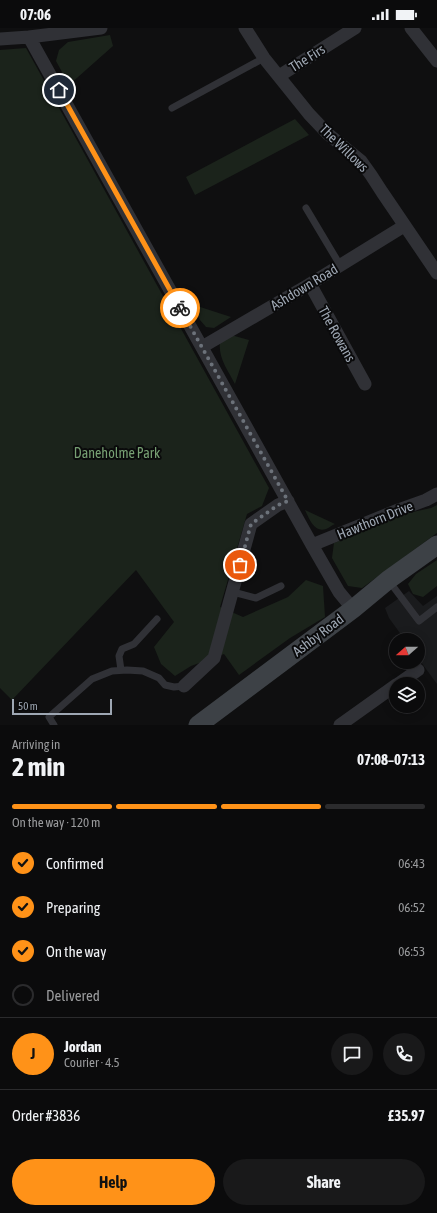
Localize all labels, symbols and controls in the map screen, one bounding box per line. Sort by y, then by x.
text: 07:06 [20,6,51,23]
street label: The Firs [286,41,328,75]
pin [42,73,76,107]
icon: home [48,79,70,101]
street label: The Willows [316,121,372,175]
street label: Ashdown Road [268,261,340,313]
courier [160,288,200,328]
icon: bike [169,297,191,319]
street label: The Rowans [315,304,359,365]
park label: Daneholme Park [74,445,160,461]
street label: Hawthorn Drive [335,498,415,542]
pin [223,548,257,582]
icon: bag [229,554,251,576]
street label: Ashby Road [289,611,347,659]
north arrow [389,633,425,669]
map controls [389,633,425,713]
button: layers [389,677,425,713]
scale bar [12,697,112,716]
text: 50 m [18,700,38,712]
text: Arriving in [12,737,60,752]
text: 07:08–07:13 [357,751,425,768]
text: 2 min [12,752,65,782]
text: On the way · 120 m [12,815,100,830]
icon: check [12,852,34,874]
text: Confirmed [46,855,104,872]
text: 06:43 [398,856,425,871]
icon: check [12,896,34,918]
text: Preparing [46,899,100,916]
text: 06:52 [398,900,425,915]
icon: check [12,940,34,962]
text: On the way [46,943,107,960]
text: 06:53 [398,944,425,959]
text: Delivered [46,987,100,1004]
button: chat [331,1033,373,1075]
button: phone [383,1033,425,1075]
text: Jordan [64,1038,102,1055]
text: J [31,1045,35,1062]
text: Courier · 4.5 [64,1055,120,1070]
text: Order #3836 [12,1107,80,1124]
text: £35.97 [388,1107,425,1124]
button: Help [12,1159,215,1205]
button: Share [223,1159,425,1205]

